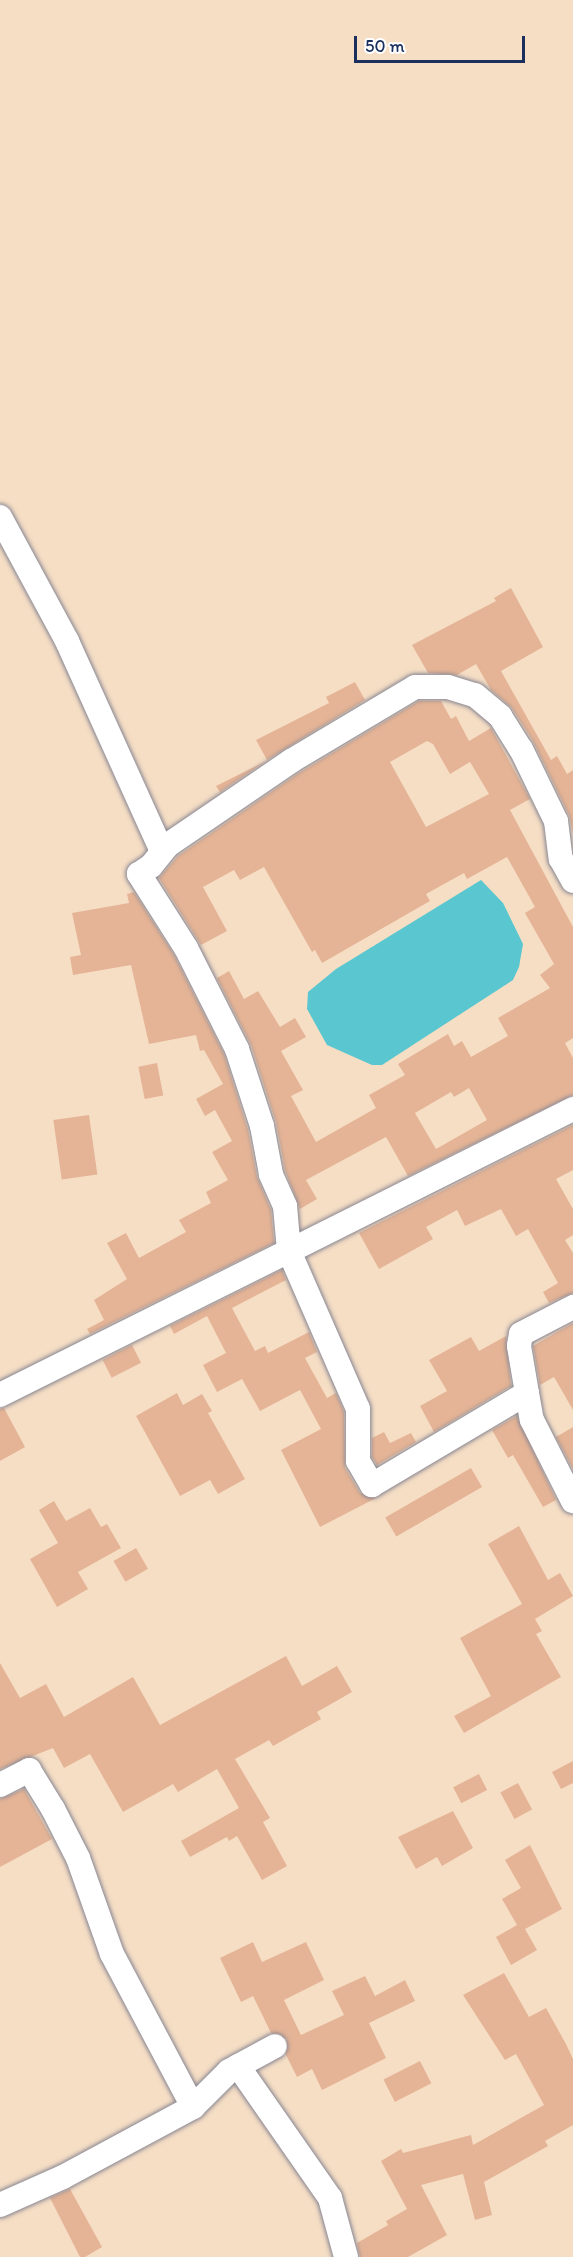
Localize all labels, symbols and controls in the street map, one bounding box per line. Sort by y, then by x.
scale bar [357,24,528,62]
text: 50 m [365,35,405,57]

